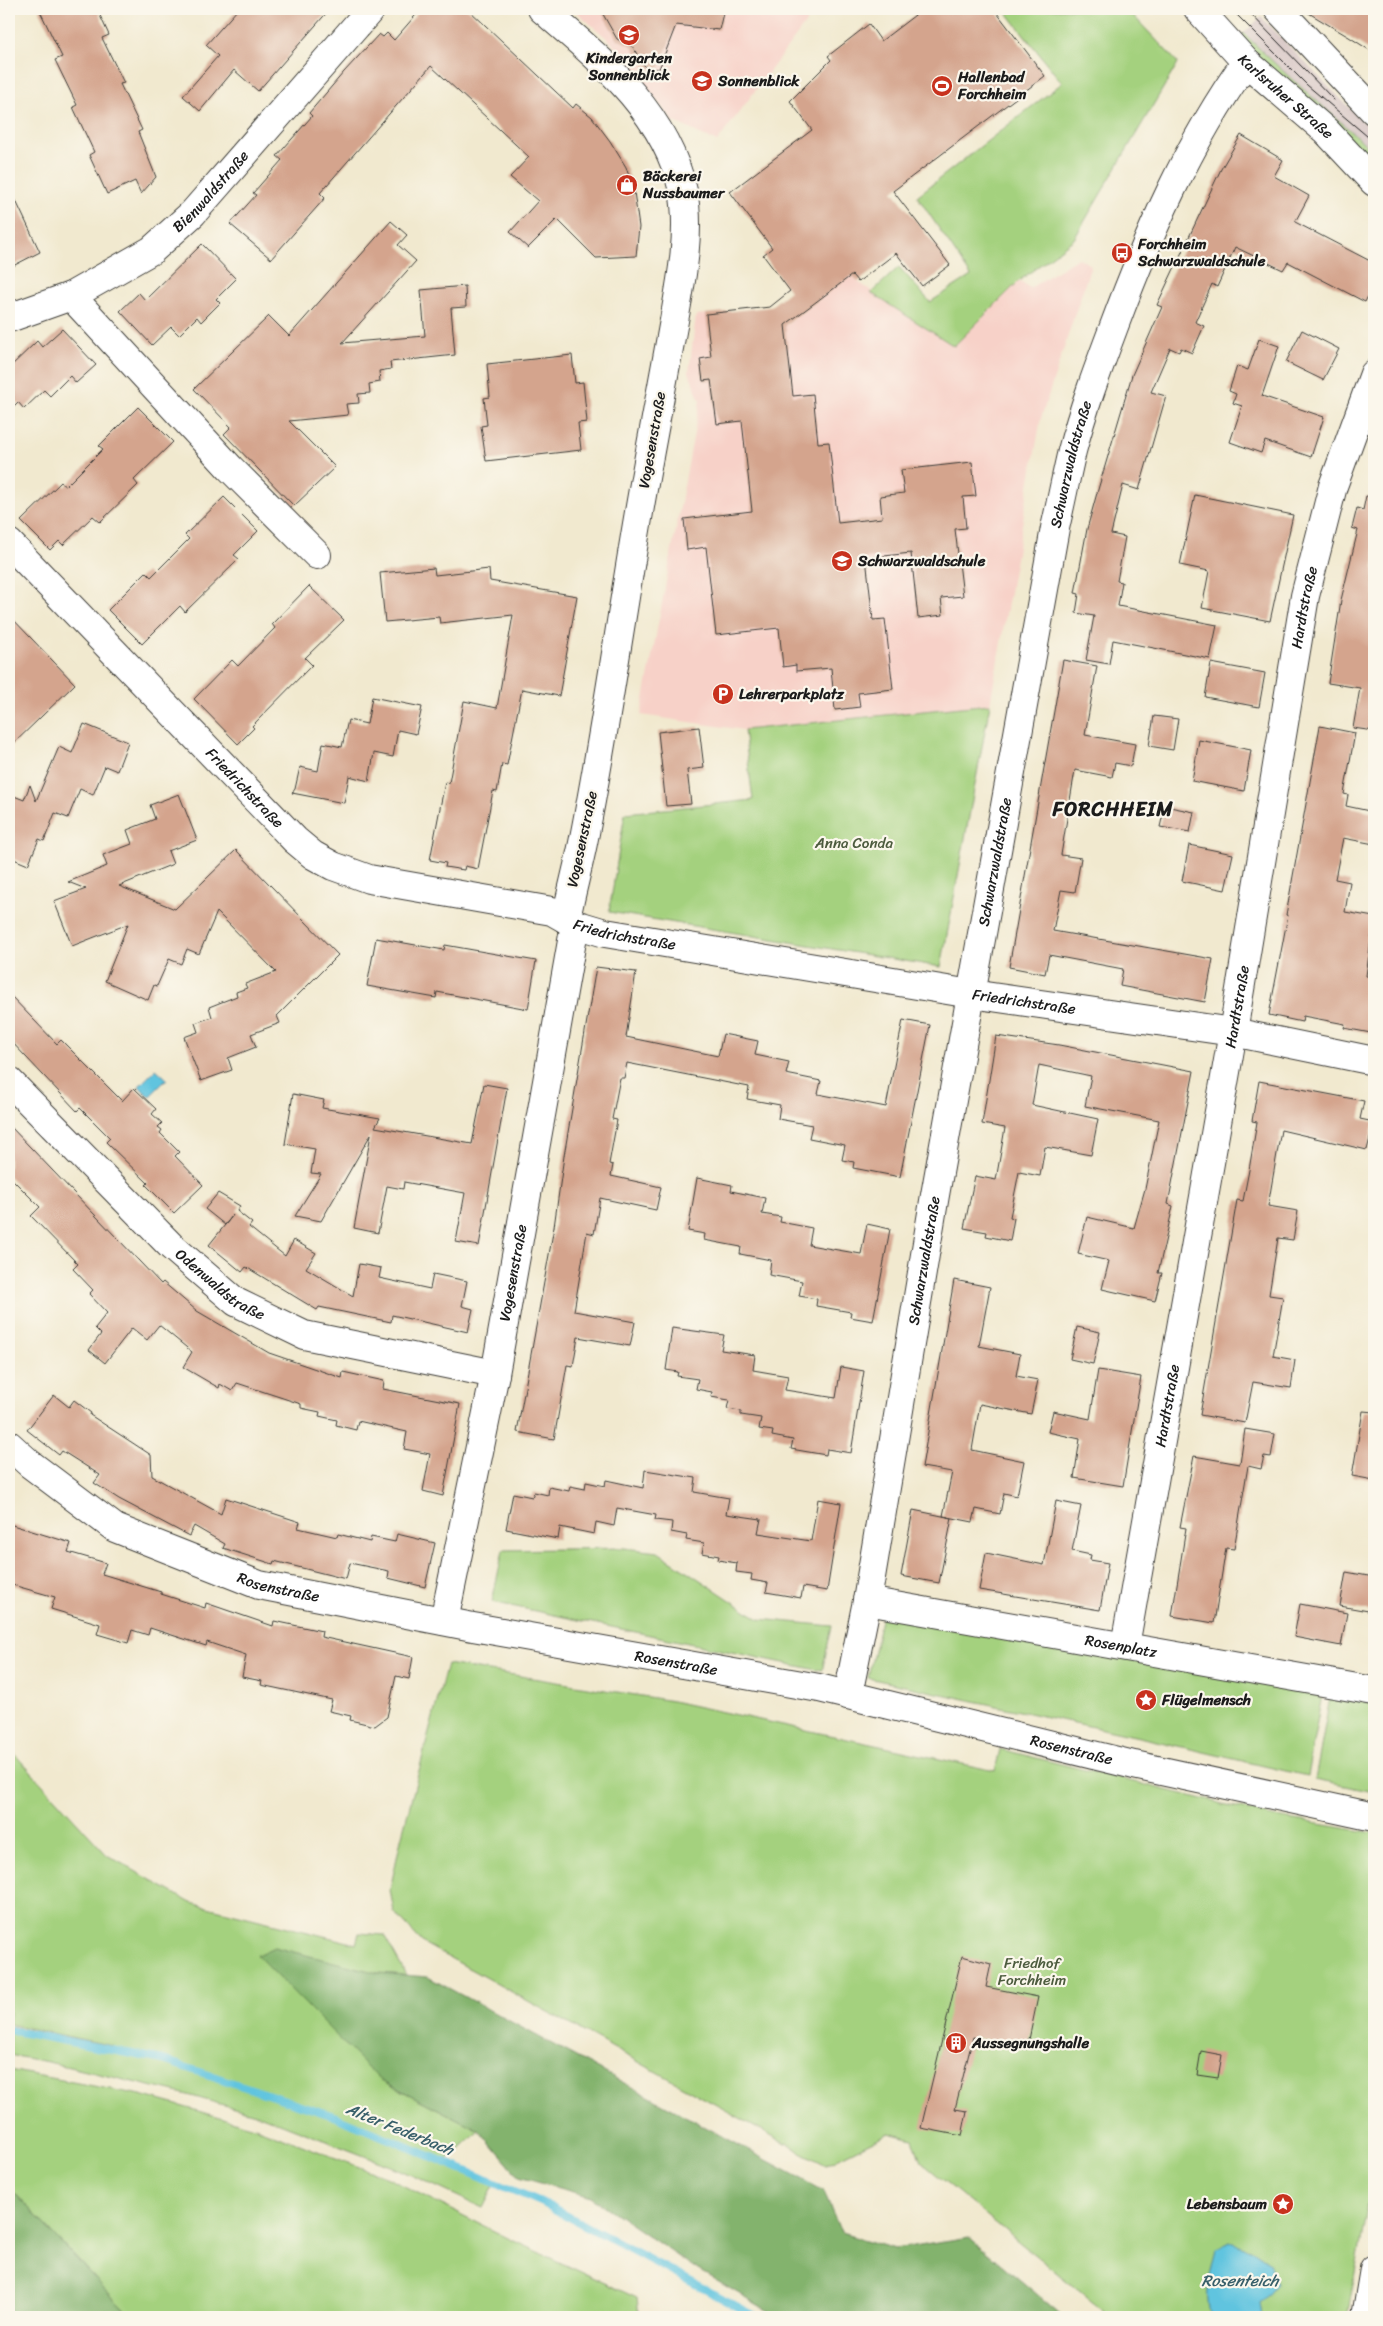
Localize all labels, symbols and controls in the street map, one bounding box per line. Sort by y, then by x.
school or university icon: Kindergarten Sonnenblick [617,23,641,47]
place label: Kindergarten Sonnenblick [585,45,673,88]
street label: Karlsruher Straße [1231,48,1340,145]
place label: Hallenbad Forchheim [957,64,1027,107]
place label: Sonnenblick [717,68,800,94]
school or university icon: Sonnenblick [690,69,714,93]
sports icon: Hallenbad Forchheim [930,74,954,98]
street label: Bienwaldstraße [166,144,256,239]
place label: Bäckerei Nussbaumer [642,163,726,206]
shop icon: Bäckerei Nussbaumer [615,173,639,197]
place label: Forchheim Schwarzwaldschule [1137,231,1266,274]
bus stop icon: Forchheim Schwarzwaldschule [1110,241,1134,265]
street label: Vogesenstraße [631,389,673,491]
street label: Schwarzwaldstraße [1042,397,1099,531]
place label: Schwarzwaldschule [857,548,986,574]
school or university icon: Schwarzwaldschule [830,549,854,573]
street label: Hardtstraße [1284,563,1325,650]
place label: Lehrerparkplatz [739,681,845,707]
parking icon: Lehrerparkplatz [711,682,735,706]
street label: Friedrichstraße [199,741,291,835]
street label: Vogesenstraße [559,788,605,890]
district label: FORCHHEIM [1051,792,1174,827]
street label: Schwarzwaldstraße [971,795,1019,928]
park label: Anna Conda [814,830,893,856]
street label: Friedrichstraße [570,911,678,958]
street label: Hardtstraße [1217,963,1257,1050]
street label: Friedrichstraße [971,981,1078,1022]
street label: Schwarzwaldstraße [900,1194,948,1327]
street label: Vogesenstraße [492,1222,534,1323]
street label: Odenwaldstraße [169,1242,270,1327]
street label: Hardtstraße [1147,1362,1187,1449]
street label: Rosenstraße [233,1565,322,1610]
street label: Rosenplatz [1083,1627,1160,1665]
street label: Rosenstraße [633,1643,720,1683]
place label: Flügelmensch [1161,1687,1251,1713]
place icon: Flügelmensch [1134,1688,1158,1712]
street label: Rosenstraße [1028,1727,1116,1772]
park label: Friedhof Forchheim [998,1950,1066,1993]
place label: Aussegnungshalle [971,2030,1090,2056]
building icon: Aussegnungshalle [944,2031,968,2055]
water label: Alter Federbach [341,2094,460,2164]
place label: Lebensbaum [1187,2191,1267,2217]
place icon: Lebensbaum [1271,2192,1295,2216]
water label: Rosenteich [1202,2266,1280,2295]

